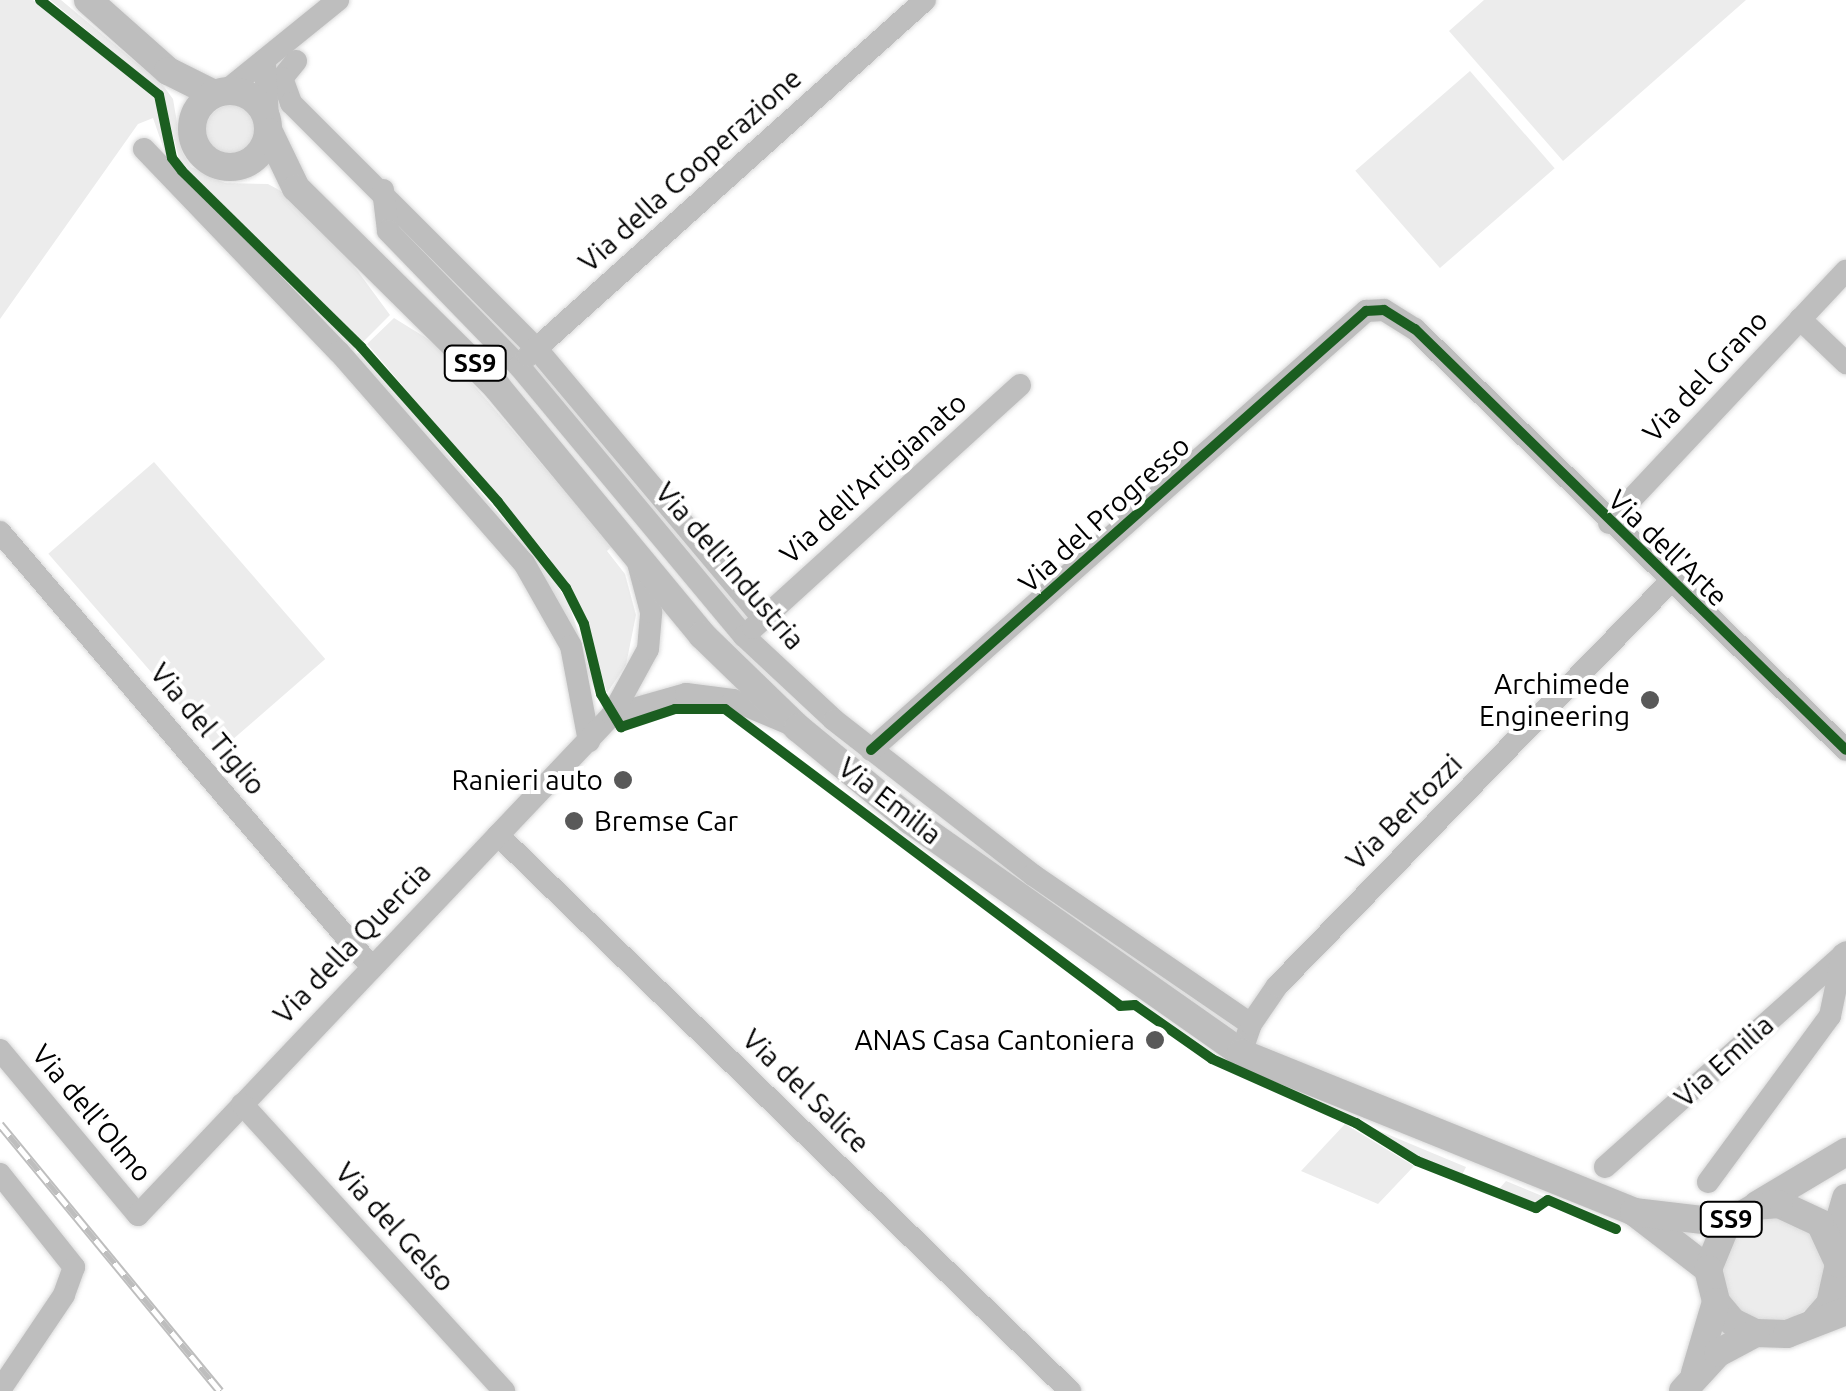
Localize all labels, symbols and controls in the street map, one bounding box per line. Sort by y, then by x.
street label: Via della Cooperazione [572,61,808,279]
street label: Via del Grano [1636,303,1774,449]
road number: SS9 [442,343,508,383]
street label: Via dell'Artigianato [773,385,973,571]
street label: Via del Progresso [1012,428,1196,600]
street label: Via dell'Industria [648,476,812,656]
street label: Via dell'Arte [1601,483,1735,613]
street label: Via del Tiglio [143,656,273,802]
place label: Archimede Engineering [1479,667,1630,733]
marker: Archimede Engineering [1639,689,1661,711]
street label: Via Bertozzi [1339,747,1469,877]
street label: Via Emilia [832,750,948,852]
place label: Ranieri auto [451,763,603,797]
marker: Ranieri auto [612,769,634,791]
place label: Bremse Car [594,804,738,838]
marker: Bremse Car [563,810,585,832]
street label: Via della Quercia [266,855,438,1031]
street label: Via Emilia [1668,1008,1780,1114]
street label: Via del Salice [736,1022,876,1160]
place label: ANAS Casa Cantoniera [854,1023,1135,1057]
marker: ANAS Casa Cantoniera [1144,1029,1166,1051]
street label: Via dell'Olmo [25,1038,159,1188]
street label: Via del Gelso [328,1156,462,1298]
road number: SS9 [1698,1199,1764,1239]

